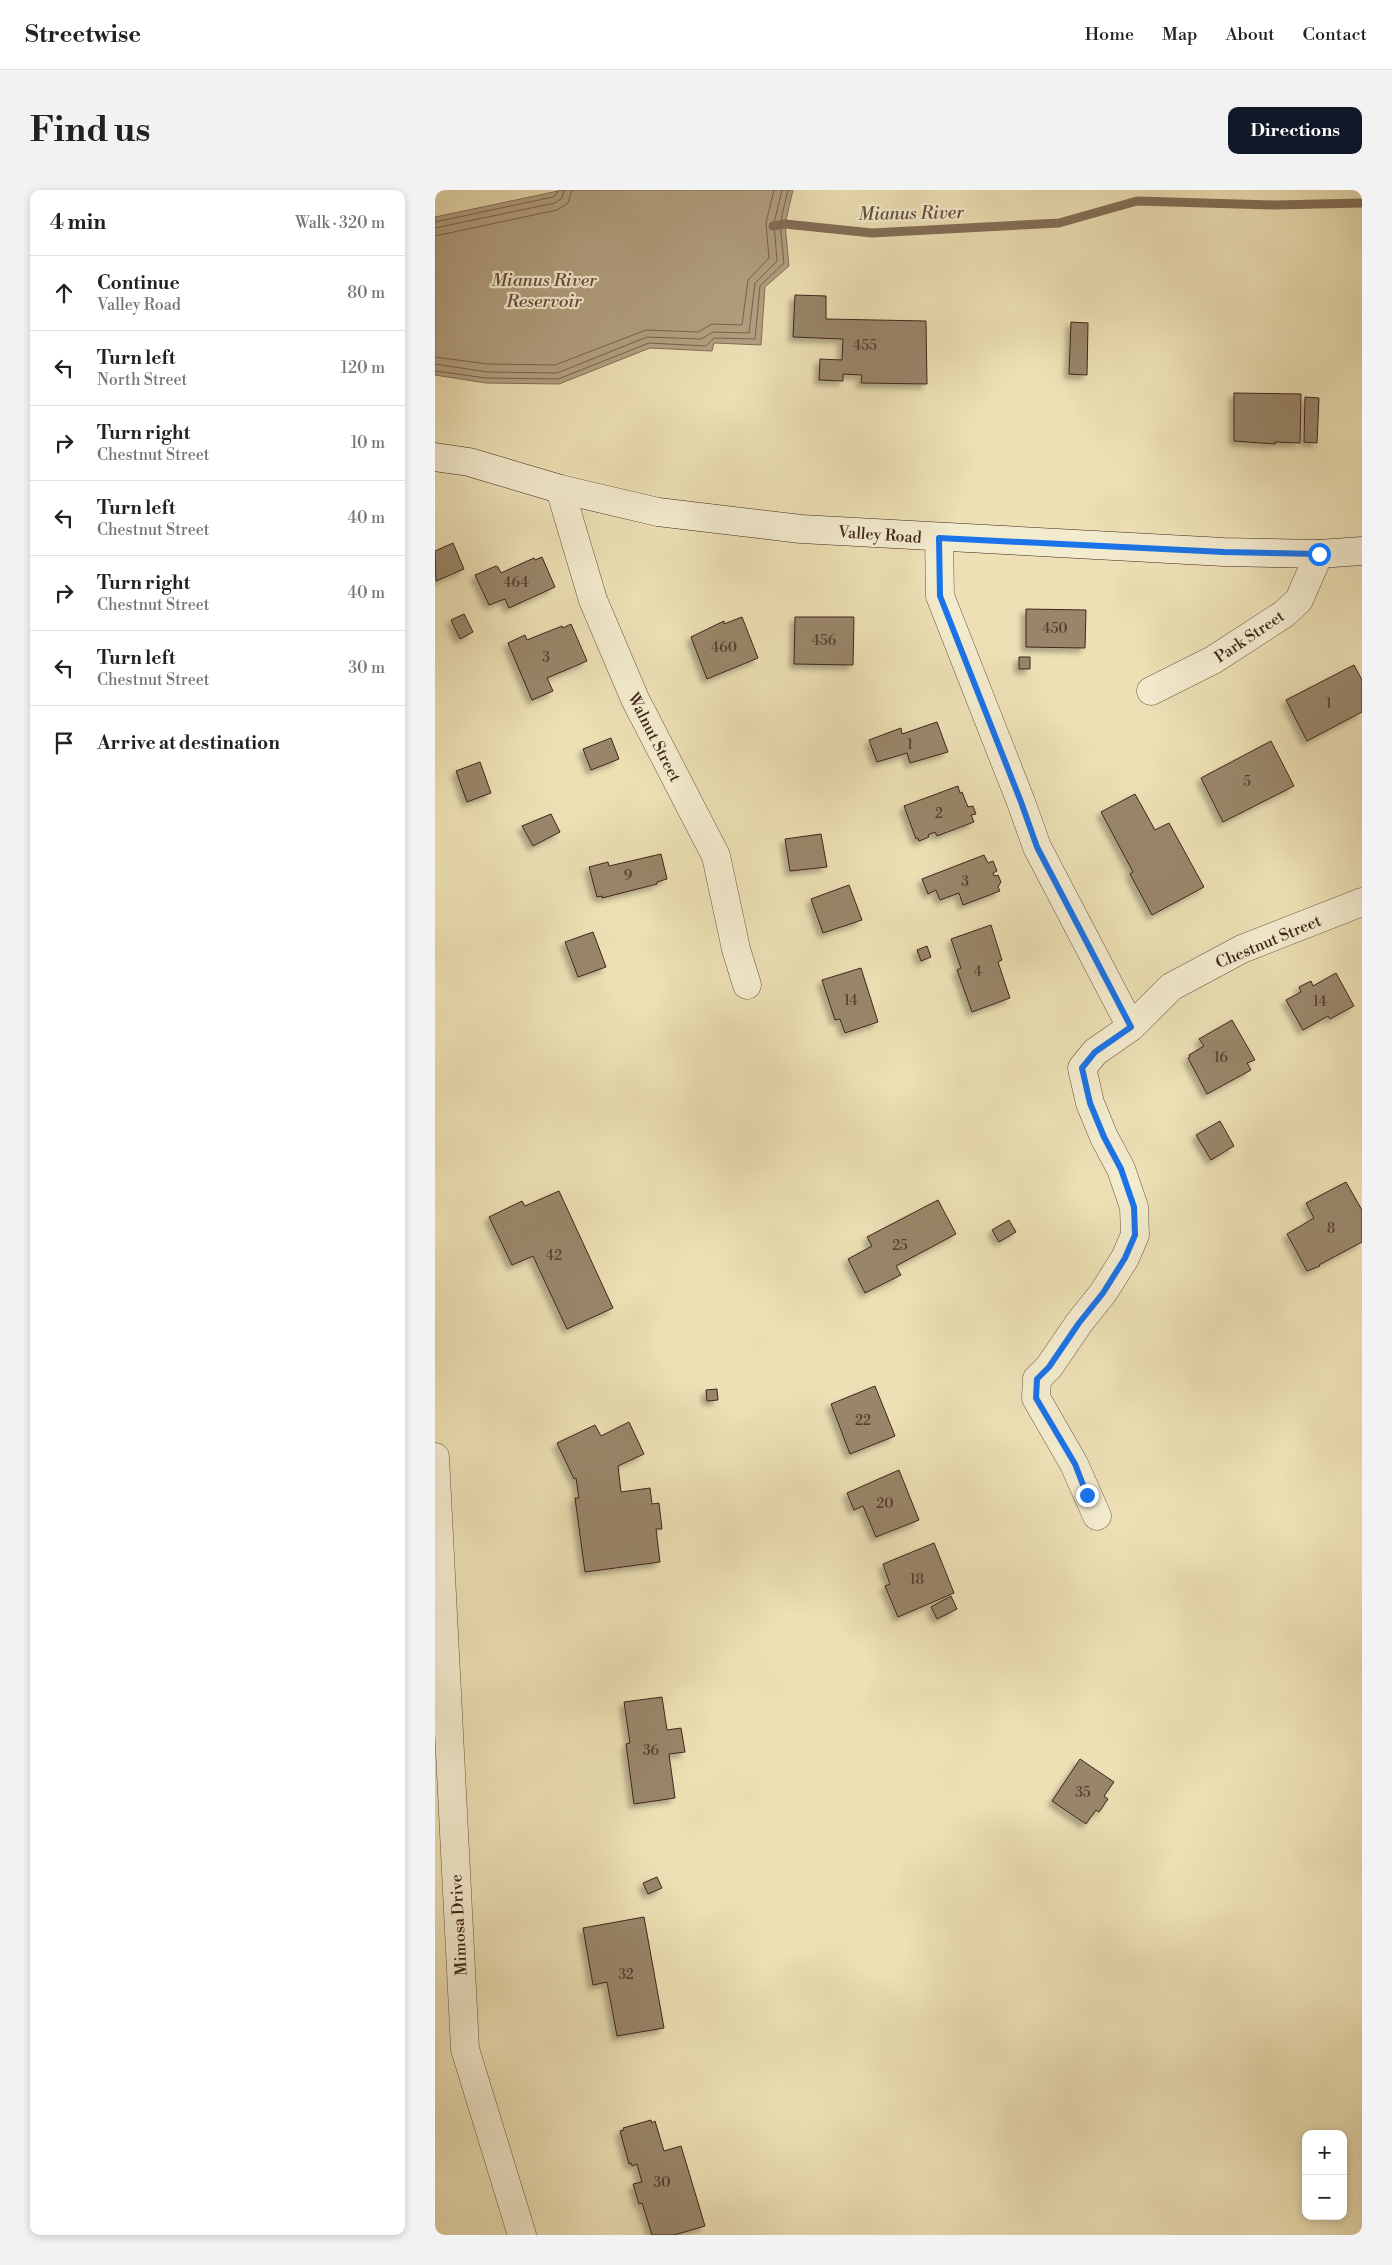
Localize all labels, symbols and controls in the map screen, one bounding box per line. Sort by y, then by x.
text: Streetwise [25,20,141,50]
text: Home [1085,23,1134,46]
text: Map [1162,23,1198,46]
text: About [1226,23,1275,46]
text: Contact [1303,23,1367,46]
button: Directions [1228,107,1362,154]
text: Find us [30,109,150,152]
water label: Mianus River [858,201,964,226]
text: 4 min [50,210,106,236]
text: Walk · 320 m [295,213,385,233]
water label: Mianus River Reservoir [491,269,597,313]
text: Continue [97,271,180,295]
icon: ahead [50,279,78,307]
text: 80 m [347,283,385,303]
text: Valley Road [97,295,181,315]
house number: 455 [853,337,877,355]
text: Turn left [97,346,176,370]
icon: left [50,354,78,382]
text: 120 m [341,358,385,378]
text: North Street [97,370,187,390]
text: Turn right [97,421,190,445]
icon: right [50,429,78,457]
text: 10 m [351,433,385,453]
text: Chestnut Street [97,445,209,465]
text: Turn left [97,496,176,520]
icon: left [50,504,78,532]
text: 40 m [348,508,385,528]
text: Chestnut Street [97,520,209,540]
street label: Valley Road [836,522,922,548]
route start [1308,543,1331,566]
text: Turn right [97,571,190,595]
house number: 464 [503,574,529,592]
icon: right [50,579,78,607]
text: 40 m [348,583,385,603]
text: Chestnut Street [97,595,209,615]
street label: Park Street [1211,606,1289,668]
house number: 450 [1042,620,1068,638]
house number: 456 [812,632,837,650]
house number: 460 [711,639,737,657]
text: Turn left [97,646,176,670]
house number: 3 [542,649,550,667]
icon: left [50,654,78,682]
text: 30 m [348,658,385,678]
text: Chestnut Street [97,670,209,690]
street label: Walnut Street [623,689,685,786]
house number: 1 [1326,695,1332,713]
icon: arrive [50,729,78,757]
text: Arrive at destination [97,731,280,755]
house number: 1 [907,736,913,754]
house number: 5 [1243,773,1251,791]
house number: 2 [935,805,943,823]
house number: 9 [624,867,632,885]
house number: 3 [961,873,969,891]
street label: Chestnut Street [1213,911,1324,973]
house number: 4 [974,963,982,981]
house number: 14 [844,992,858,1010]
house number: 14 [1313,993,1327,1011]
house number: 16 [1214,1049,1229,1067]
house number: 8 [1327,1220,1335,1238]
house number: 25 [892,1237,908,1255]
house number: 42 [546,1247,562,1265]
house number: 22 [855,1412,871,1430]
route end [1076,1484,1099,1507]
house number: 20 [876,1495,894,1513]
house number: 18 [910,1571,924,1589]
house number: 36 [643,1742,660,1760]
house number: 35 [1075,1784,1091,1802]
street label: Mimosa Drive [446,1874,472,1976]
house number: 32 [618,1966,634,1984]
map controls [1302,2130,1347,2220]
button: + [1302,2130,1347,2175]
house number: 30 [653,2174,671,2192]
button: − [1302,2175,1347,2220]

